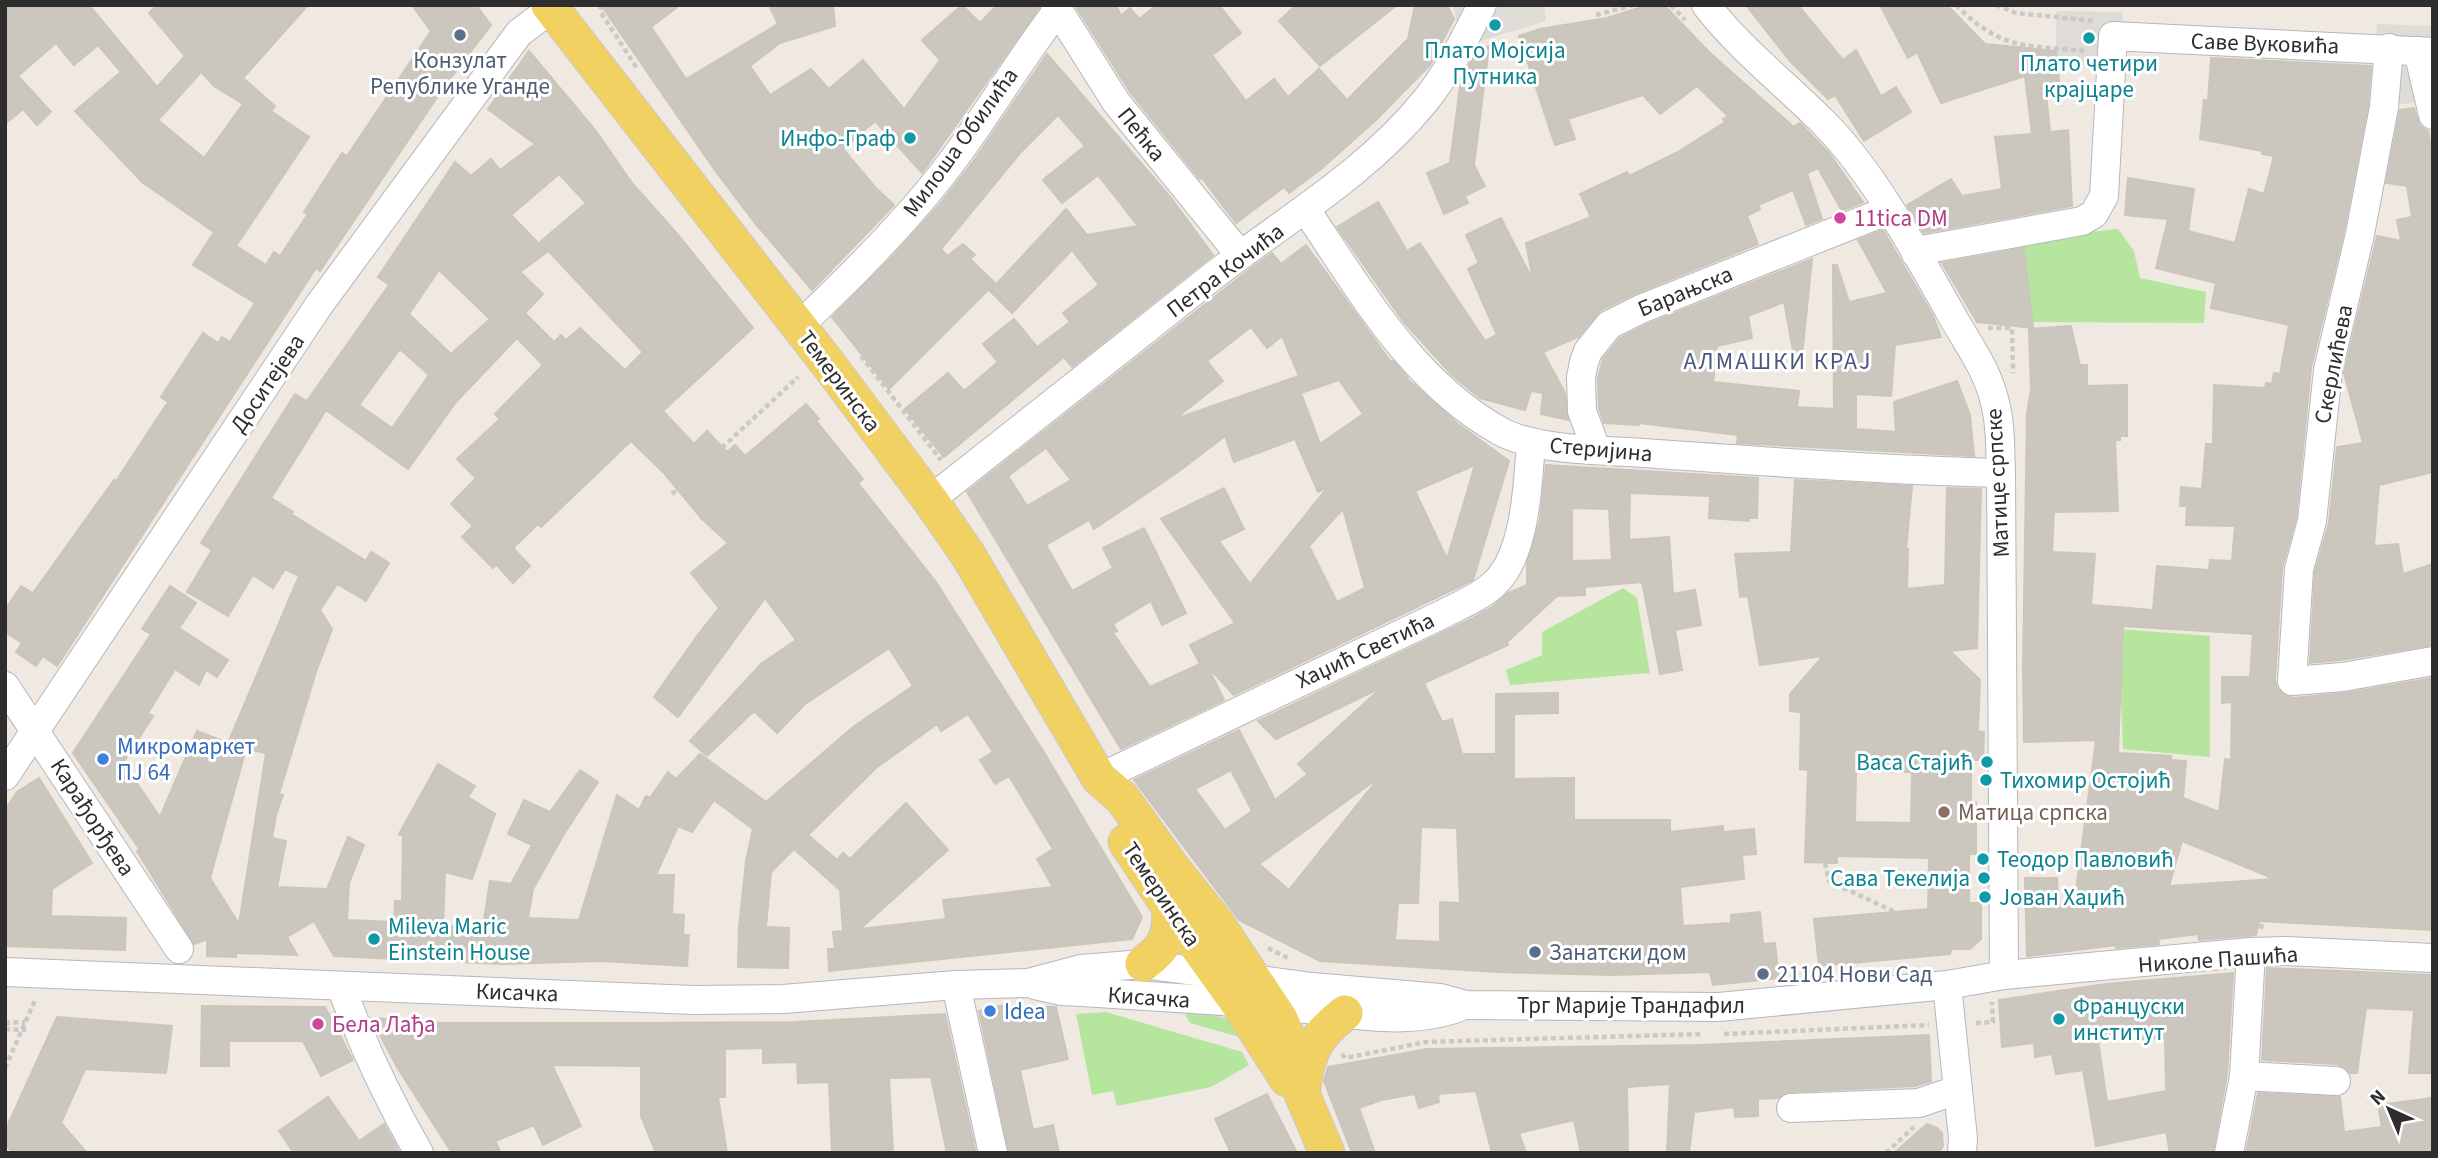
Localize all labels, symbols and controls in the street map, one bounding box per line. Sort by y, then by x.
marker: Плато Мојсија Путника [1487,17,1503,33]
street label: Саве Вуковића [2190,24,2340,63]
marker: Конзулат Републике Уганде [452,27,468,43]
marker: Плато четири крајцаре [2081,30,2097,46]
place label: Плато Мојсија Путника [1424,34,1566,93]
place label: Конзулат Републике Уганде [370,44,550,103]
place label: Плато четири крајцаре [2020,47,2158,106]
street label: Милоша Обилића [895,61,1026,224]
street label: Пећка [1109,100,1174,169]
place label: Инфо-Граф [780,122,896,155]
marker: Инфо-Граф [902,130,918,146]
place label: 11tica DM [1854,202,1948,235]
marker: 11tica DM [1832,210,1848,226]
street label: Петра Кочића [1160,215,1291,326]
street label: Барањска [1633,257,1738,325]
street label: Скерлићева [2306,302,2361,426]
street label: Темеринска [790,323,889,439]
street label: Доситејева [222,327,313,439]
district label: АЛМАШКИ КРАЈ [1683,344,1873,379]
street label: Матице српске [1977,408,2018,558]
street label: Стеријина [1548,429,1654,470]
street label: Хаџић Светића [1290,604,1440,697]
place label: Микромаркет ПЈ 64 [117,730,255,789]
place label: Васа Стајић [1856,746,1973,779]
marker: Микромаркет ПЈ 64 [95,751,111,767]
street label: Карађорђева [42,752,143,883]
marker: Васа Стајић [1979,754,1995,770]
place label: Тихомир Остојић [2000,764,2171,797]
marker: Тихомир Остојић [1978,772,1994,788]
place label: Матица српска [1958,796,2108,829]
marker: Матица српска [1936,804,1952,820]
street label: Темеринска [1114,835,1209,953]
place label: Теодор Павловић [1997,843,2174,876]
marker: Теодор Павловић [1975,851,1991,867]
place label: Сава Текелија [1830,862,1970,895]
marker: Сава Текелија [1976,870,1992,886]
place label: Јован Хаџић [1999,881,2125,914]
marker: Јован Хаџић [1977,889,1993,905]
place label: Mileva Maric Einstein House [388,910,530,969]
marker: Mileva Maric Einstein House [366,931,382,947]
place label: Занатски дом [1549,936,1686,969]
street label: Николе Пашића [2137,937,2299,982]
marker: Занатски дом [1527,944,1543,960]
place label: 21104 Нови Сад [1777,958,1932,991]
marker: 21104 Нови Сад [1755,966,1771,982]
street label: Кисачка [475,975,559,1010]
street label: Кисачка [1107,978,1191,1017]
street label: Трг Марије Трандафил [1517,989,1745,1022]
place label: Француски институт [2073,990,2185,1049]
place label: Idea [1004,995,1046,1028]
marker: Idea [982,1003,998,1019]
place label: Бела Лађа [332,1008,436,1041]
marker: Француски институт [2051,1011,2067,1027]
marker: Бела Лађа [310,1016,326,1032]
north arrow [2354,1074,2424,1144]
text: N [2364,1084,2392,1112]

